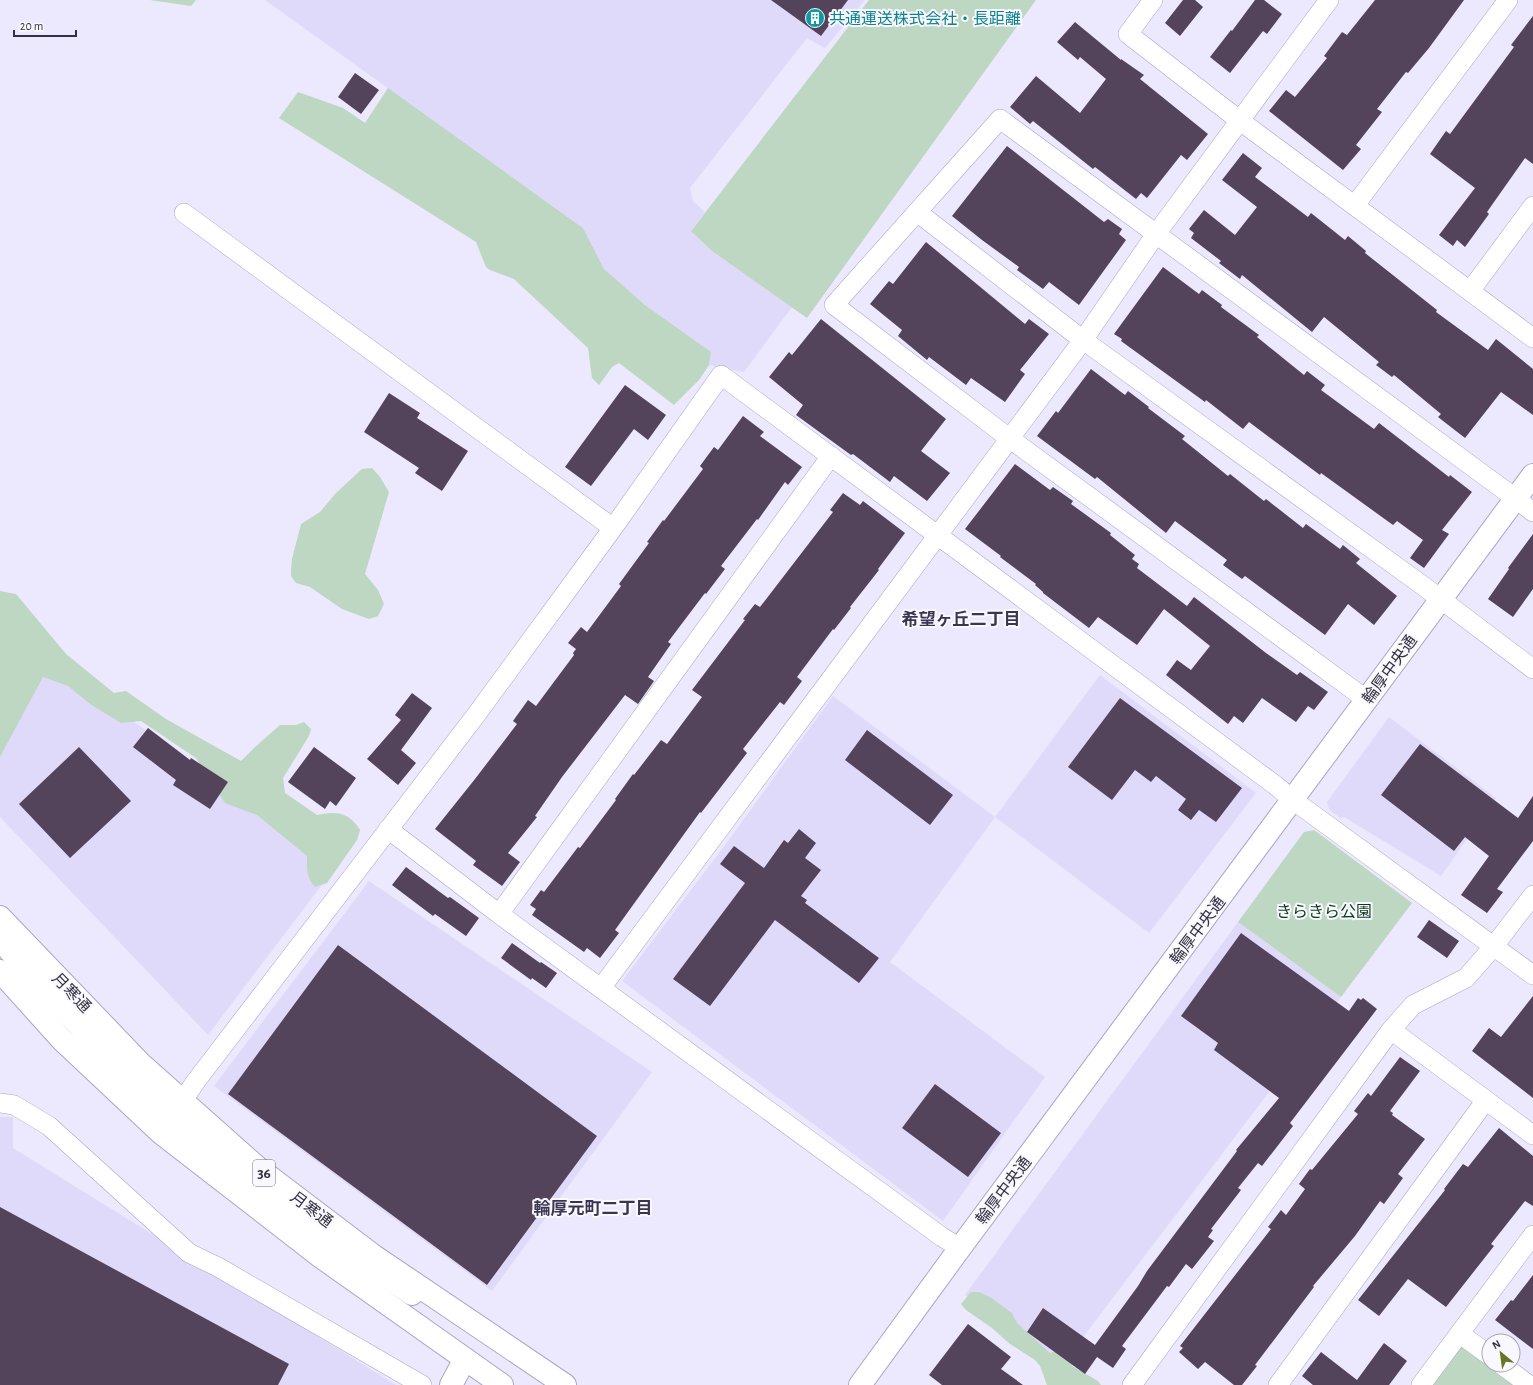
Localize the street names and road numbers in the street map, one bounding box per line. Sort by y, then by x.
street label: 輪厚中央通 [1359,632,1420,707]
street label: 輪厚中央通 [1167,893,1228,967]
street label: 月寒通 [49,969,94,1016]
street label: 輪厚中央通 [973,1153,1034,1227]
road number: 36 [253,1160,275,1186]
street label: 月寒通 [287,1188,336,1231]

